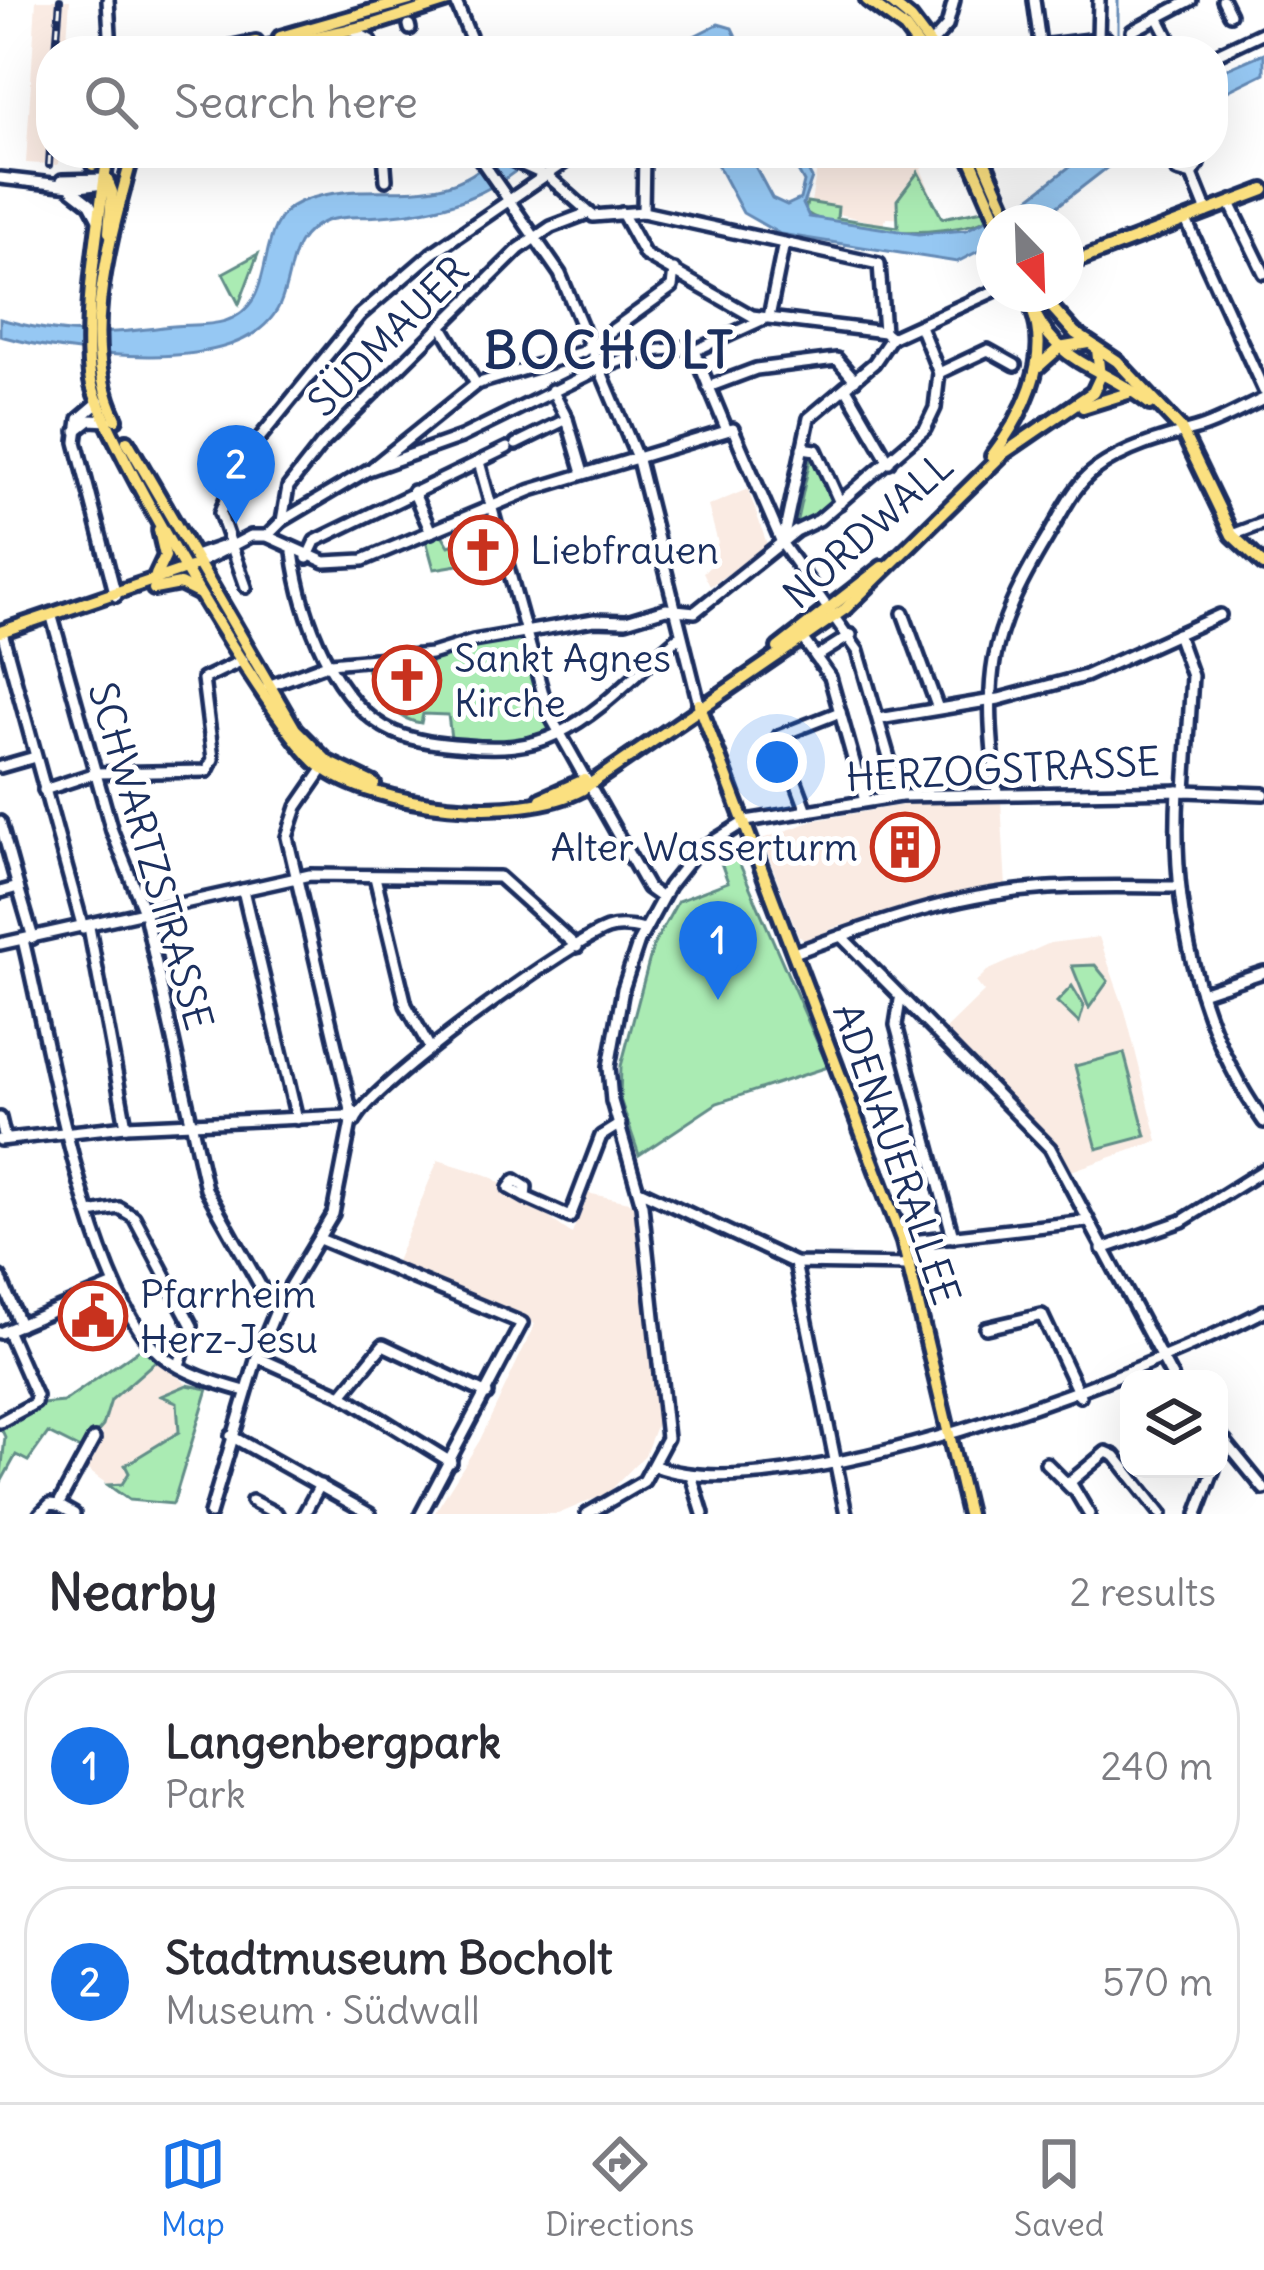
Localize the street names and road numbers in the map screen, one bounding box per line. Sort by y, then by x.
street label: SÜDMAUER [298,246,479,427]
street label: NORDWALL [773,441,963,619]
street label: SCHWARTZSTRASSE [77,677,224,1036]
street label: HERZOGSTRASSE [845,737,1161,802]
street label: ADENAUERALLEE [822,997,971,1311]

